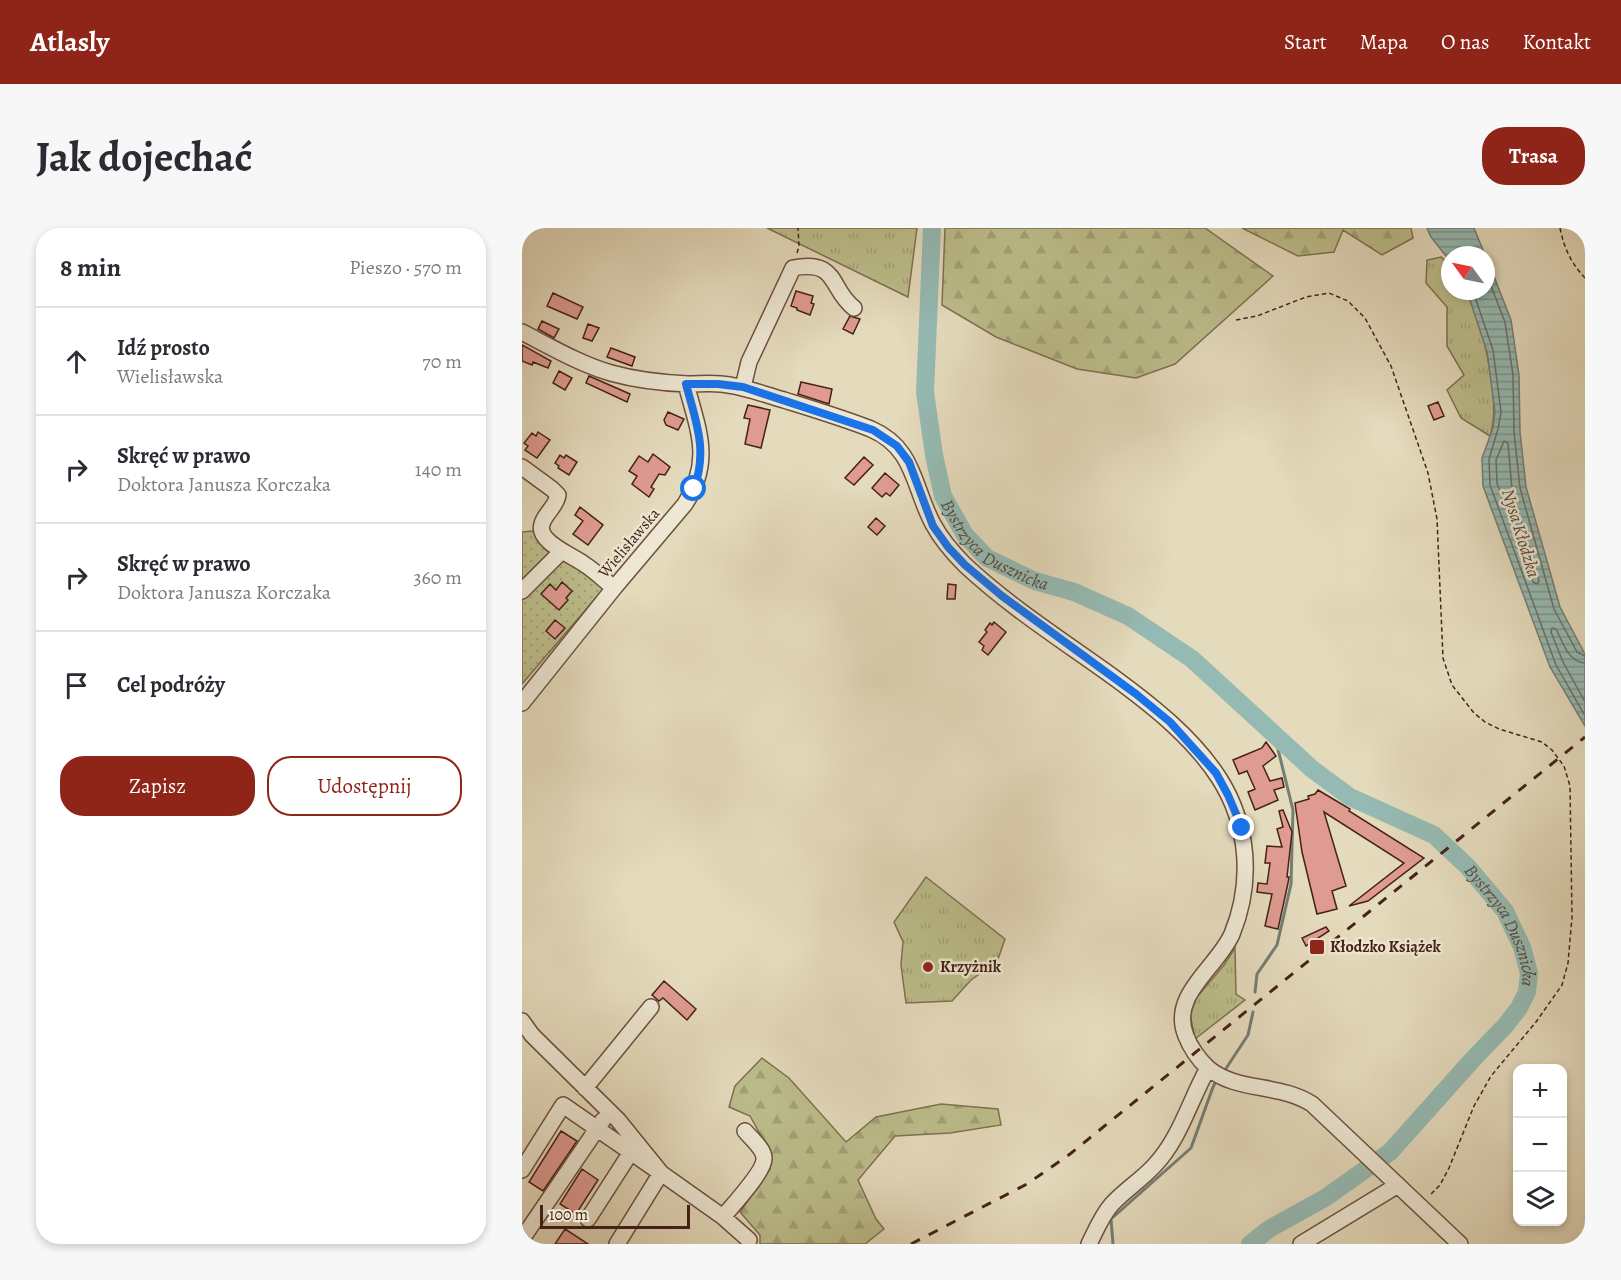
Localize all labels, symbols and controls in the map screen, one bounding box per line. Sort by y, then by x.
text: Atlasly [30,23,109,61]
text: Start [1284,28,1327,56]
text: Mapa [1360,28,1408,56]
text: O nas [1441,28,1489,56]
text: Kontakt [1522,28,1591,56]
button: Trasa [1482,127,1585,185]
text: Jak dojechać [36,128,253,185]
north arrow [1441,246,1495,300]
text: 8 min [60,250,121,285]
text: Pieszo · 570 m [349,254,462,281]
text: Idź prosto [117,333,210,363]
icon: ahead [60,345,93,378]
text: 70 m [422,348,462,375]
text: Wielisławska [117,363,223,390]
text: Skręć w prawo [117,441,251,471]
icon: right [60,453,93,486]
text: 140 m [415,456,462,483]
text: Doktora Janusza Korczaka [117,471,331,498]
route start [680,475,706,501]
water label: Nysa Kłodzka [1496,486,1546,580]
water label: Bystrzyca Dusznicka [935,495,1051,596]
street label: Wielisławska [593,503,665,583]
text: Skręć w prawo [117,549,251,579]
icon: right [60,561,93,594]
text: 360 m [413,564,462,591]
text: Doktora Janusza Korczaka [117,579,331,606]
icon: arrive [60,669,93,702]
text: Cel podróży [117,670,225,700]
button: Zapisz [60,756,255,816]
button: Udostępnij [267,756,462,816]
route end [1228,814,1254,840]
water label: Bystrzyca Dusznicka [1459,859,1541,988]
place label: Kłodzko Książek [1330,936,1442,958]
marker: Kłodzko Książek [1308,938,1326,956]
place label: Krzyżnik [940,956,1002,978]
marker: Krzyżnik [921,960,935,974]
map controls [1513,1064,1567,1226]
button: + [1513,1064,1567,1118]
button: − [1513,1118,1567,1172]
button: layers [1513,1172,1567,1226]
scale bar [540,1202,690,1230]
text: 100 m [549,1204,588,1226]

